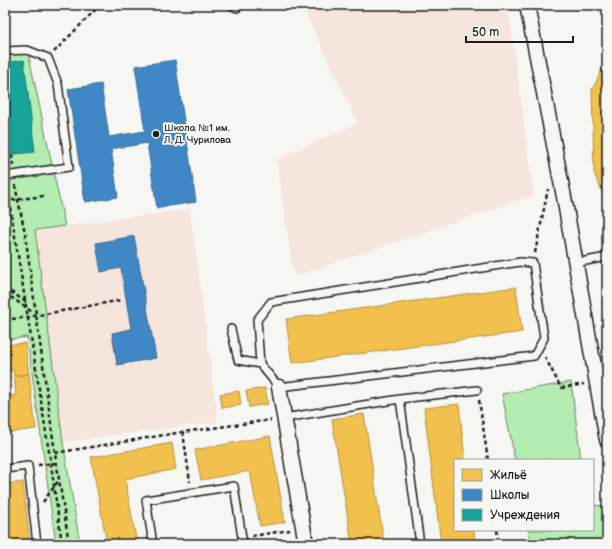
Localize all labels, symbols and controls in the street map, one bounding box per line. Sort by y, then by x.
scale bar [466,18,573,44]
text: 50 m [472,25,499,40]
place label: Школа №1 им. Л. Д. Чурилова [163,122,231,146]
marker: Школа №1 им. Л. Д. Чурилова [151,129,161,139]
legend [454,459,594,531]
text: Жильё [490,468,527,483]
text: Школы [490,488,529,503]
text: Учреждения [490,508,560,523]

